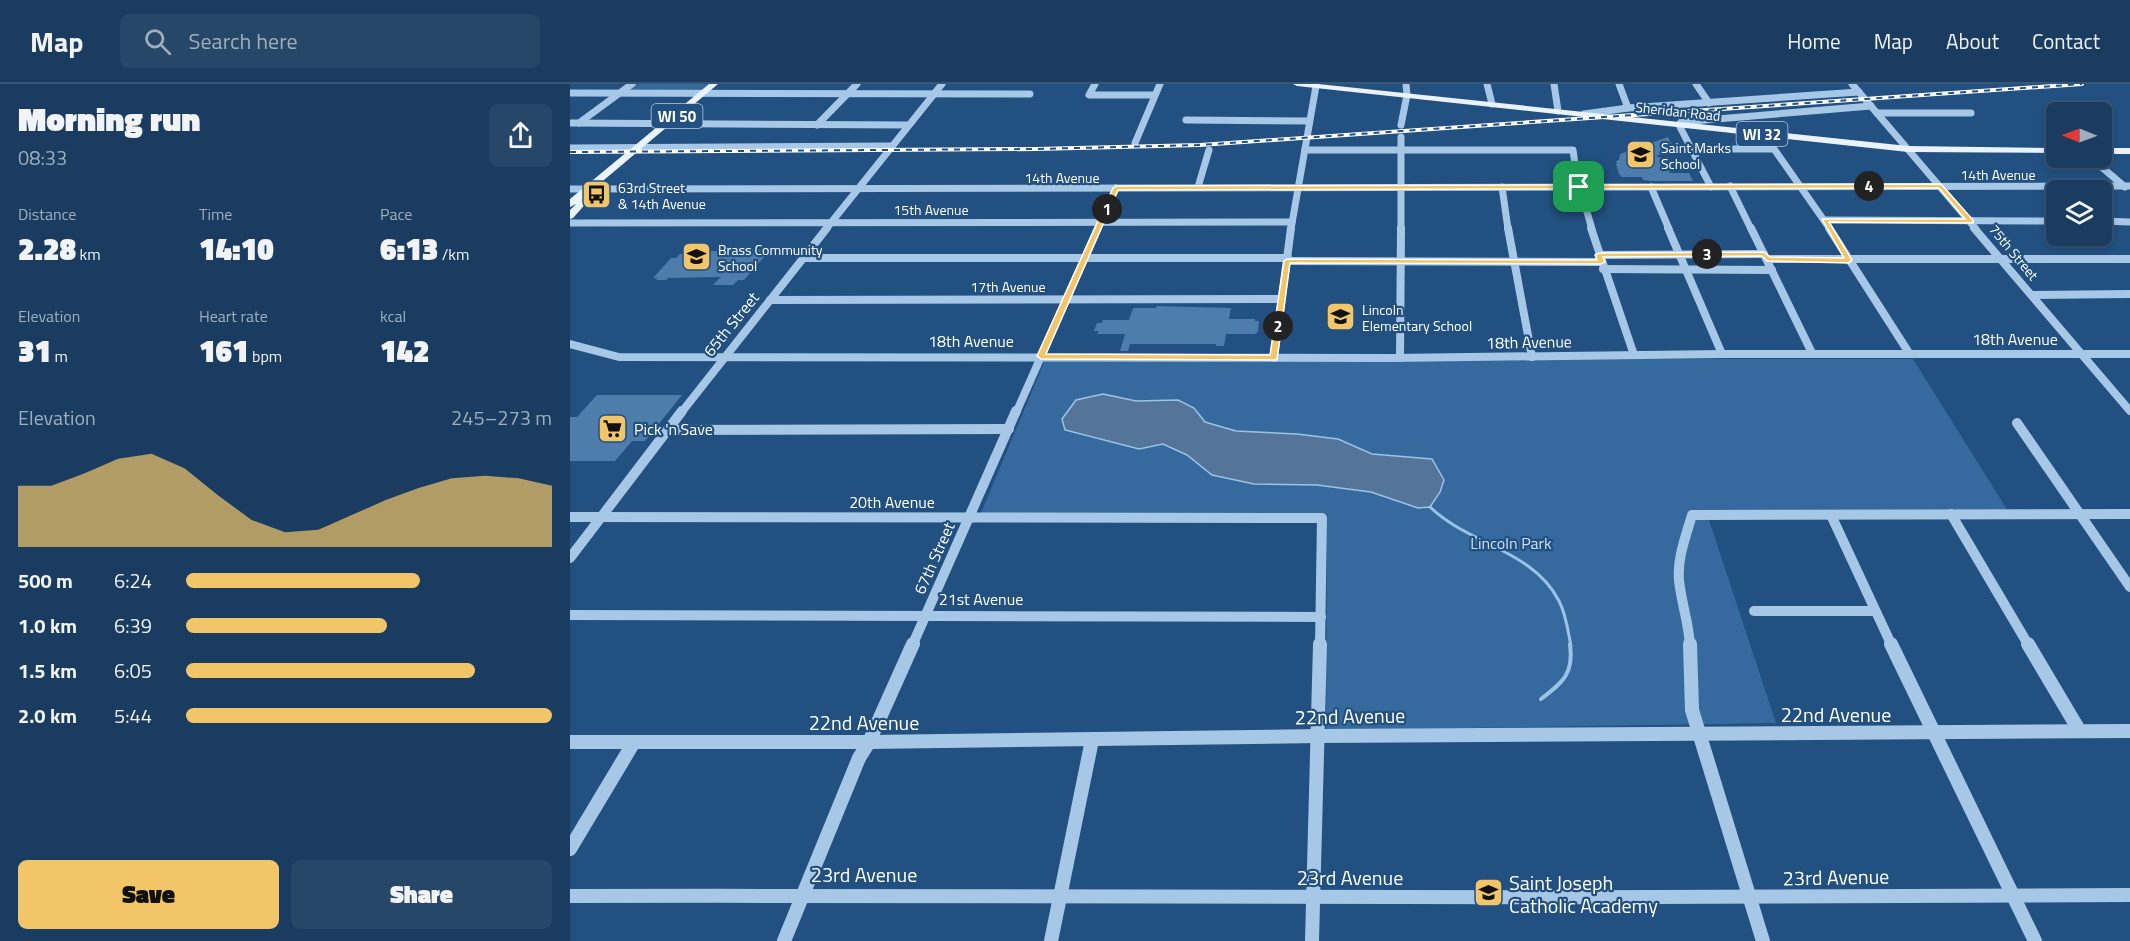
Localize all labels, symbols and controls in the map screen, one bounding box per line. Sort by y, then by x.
search box [120,14,540,68]
text: Map [30,20,84,63]
text: Search here [189,24,298,58]
icon: search [141,25,174,58]
text: Home [1787,25,1841,57]
text: Map [1874,25,1913,57]
text: About [1946,25,1999,57]
text: Contact [2032,25,2100,57]
text: Morning run [18,94,200,144]
street label: Sheridan Road [1634,96,1722,126]
north arrow [2046,102,2112,168]
map controls [2046,102,2112,246]
button: share [489,104,552,167]
road number: WI 50 [652,104,702,128]
road number: WI 32 [1736,122,1788,146]
place label: Saint Marks School [1661,137,1731,174]
school or university icon: Saint Marks School [1624,139,1656,171]
text: 08:33 [18,142,67,173]
pin [1553,161,1604,212]
street label: 14th Avenue [1961,164,2035,185]
street label: 14th Avenue [1025,167,1099,188]
icon: arrive [1562,170,1595,203]
pin: 4 [1854,171,1884,201]
text: 4 [1865,174,1873,198]
place label: 63rd Street & 14th Avenue [618,177,706,214]
bus stop icon: 63rd Street & 14th Avenue [581,179,613,211]
button: layers [2046,180,2112,246]
pin: 1 [1092,194,1122,224]
text: 1 [1103,197,1111,221]
street label: 15th Avenue [894,199,968,220]
text: Distance [18,202,76,226]
text: Time [199,202,232,226]
text: Pace [380,202,412,226]
street label: 75th Street [1984,219,2044,285]
text: 2.28 [18,226,76,272]
text: 14:10 [199,226,274,272]
text: 6:13 [380,226,438,272]
place label: Brass Community School [718,239,823,276]
pin: 3 [1692,239,1722,269]
school or university icon: Brass Community School [681,241,713,273]
text: km [76,242,101,266]
text: /km [438,242,469,266]
text: 3 [1703,242,1711,266]
street label: 17th Avenue [971,276,1045,297]
street label: 65th Street [697,286,765,361]
place label: Lincoln Elementary School [1362,299,1472,336]
school or university icon: Lincoln Elementary School [1325,301,1357,333]
text: Elevation [18,304,80,328]
text: Heart rate [199,304,268,328]
text: kcal [380,304,406,328]
pin: 2 [1263,311,1293,341]
text: 2 [1274,314,1282,338]
street label: 18th Avenue [1972,327,2058,351]
text: 31 [18,328,51,374]
text: 161 [199,328,249,374]
text: 142 [380,328,430,374]
street label: 18th Avenue [928,329,1014,353]
street label: 18th Avenue [1486,329,1572,355]
text: m [51,344,68,368]
text: bpm [249,344,282,368]
text: Elevation [18,402,96,433]
text: 245–273 m [451,402,552,433]
supermarket icon: Pick 'n Save [597,413,629,445]
place label: Pick 'n Save [634,417,713,441]
street label: 20th Avenue [849,490,935,514]
street label: 67th Street [907,518,961,598]
park label: Lincoln Park [1470,531,1552,555]
text: 500 m [18,565,73,596]
text: 6:24 [114,565,152,596]
street label: 21st Avenue [939,587,1023,611]
text: 1.0 km [18,610,77,641]
text: 6:39 [114,610,152,641]
text: 1.5 km [18,655,77,686]
text: 6:05 [114,655,152,686]
street label: 22nd Avenue [1781,699,1891,730]
text: 2.0 km [18,700,77,731]
text: 5:44 [114,700,152,731]
street label: 22nd Avenue [1294,700,1406,732]
street label: 22nd Avenue [809,707,919,738]
street label: 23rd Avenue [811,859,917,890]
button: Save [18,860,279,929]
button: Share [291,860,552,929]
street label: 23rd Avenue [1782,861,1890,893]
street label: 23rd Avenue [1297,862,1403,893]
place label: Saint Joseph Catholic Academy [1509,867,1658,921]
school or university icon: Saint Joseph Catholic Academy [1472,877,1504,909]

